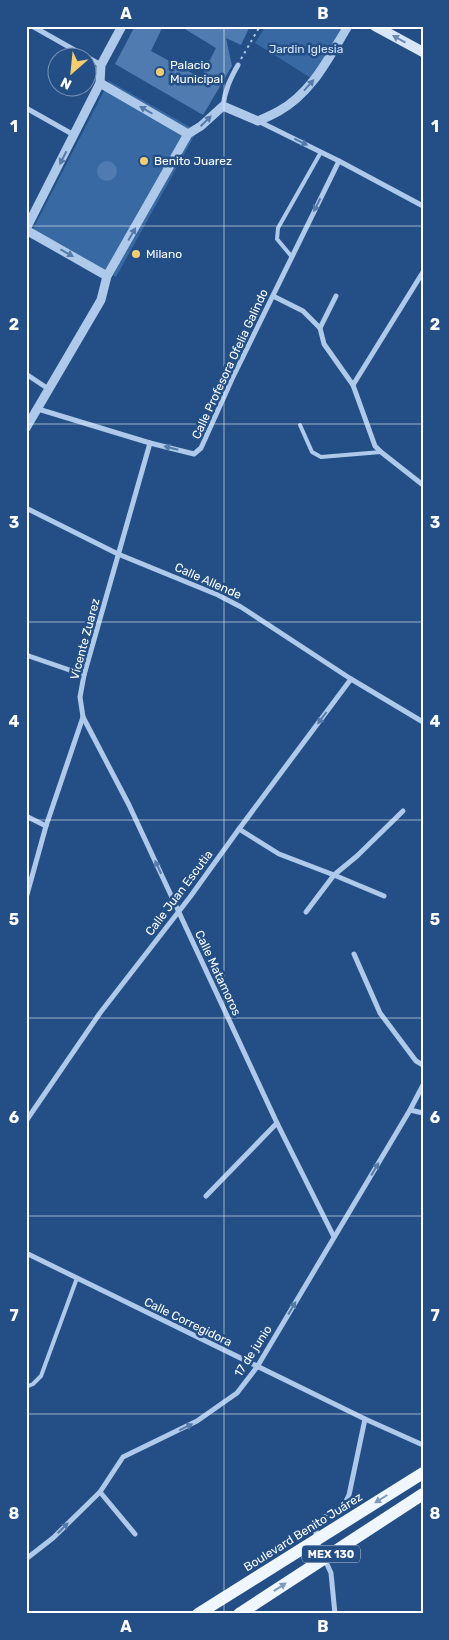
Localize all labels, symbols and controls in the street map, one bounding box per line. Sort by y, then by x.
text: A [120,4,132,23]
text: B [317,4,329,23]
one-way arrow [392,35,406,43]
park label: Jardin Iglesia [269,42,343,56]
north arrow [48,48,98,98]
place label: Palacio Municipal [170,58,223,86]
marker: Palacio Municipal [154,66,166,78]
text: N [58,73,75,93]
one-way arrow [304,78,315,91]
one-way arrow [140,105,153,114]
one-way arrow [200,115,212,127]
text: 1 [10,117,18,136]
text: 1 [431,117,439,136]
one-way arrow [294,138,308,146]
one-way arrow [59,150,67,165]
place label: Benito Juarez [154,154,232,168]
marker: Benito Juarez [138,155,150,167]
one-way arrow [313,197,321,212]
one-way arrow [127,227,136,240]
place label: Milano [146,247,182,261]
marker: Milano [130,248,142,260]
one-way arrow [59,249,74,257]
street label: Calle Profesora Ofelia Galindo [189,287,271,441]
text: 2 [9,315,19,334]
text: 2 [430,315,440,334]
one-way arrow [164,444,179,452]
text: 3 [9,513,19,532]
text: 3 [430,513,440,532]
street label: Calle Allende [172,560,244,602]
street label: Vicente Zuarez [67,597,103,681]
one-way arrow [317,711,327,725]
text: 4 [9,712,20,731]
text: 4 [430,712,441,731]
street label: Calle Juan Escutia [142,848,216,938]
one-way arrow [154,860,162,875]
text: 5 [9,910,19,929]
text: 5 [430,910,440,929]
street label: Calle Matamoros [192,928,244,1018]
text: 6 [9,1108,19,1127]
text: 6 [430,1108,440,1127]
one-way arrow [370,1162,379,1175]
street label: Calle Corregidora [142,1295,234,1349]
one-way arrow [287,1302,296,1315]
text: 7 [9,1306,19,1325]
text: 7 [430,1306,440,1325]
street label: 17 de junio [231,1323,275,1379]
one-way arrow [179,1423,193,1431]
street label: Boulevard Benito Juárez [241,1490,365,1574]
one-way arrow [375,1495,388,1504]
text: 8 [9,1504,20,1523]
text: 8 [430,1504,441,1523]
one-way arrow [57,1522,69,1534]
road number: MEX 130 [302,1546,360,1562]
one-way arrow [274,1582,287,1592]
text: A [120,1617,132,1636]
text: B [317,1617,329,1636]

